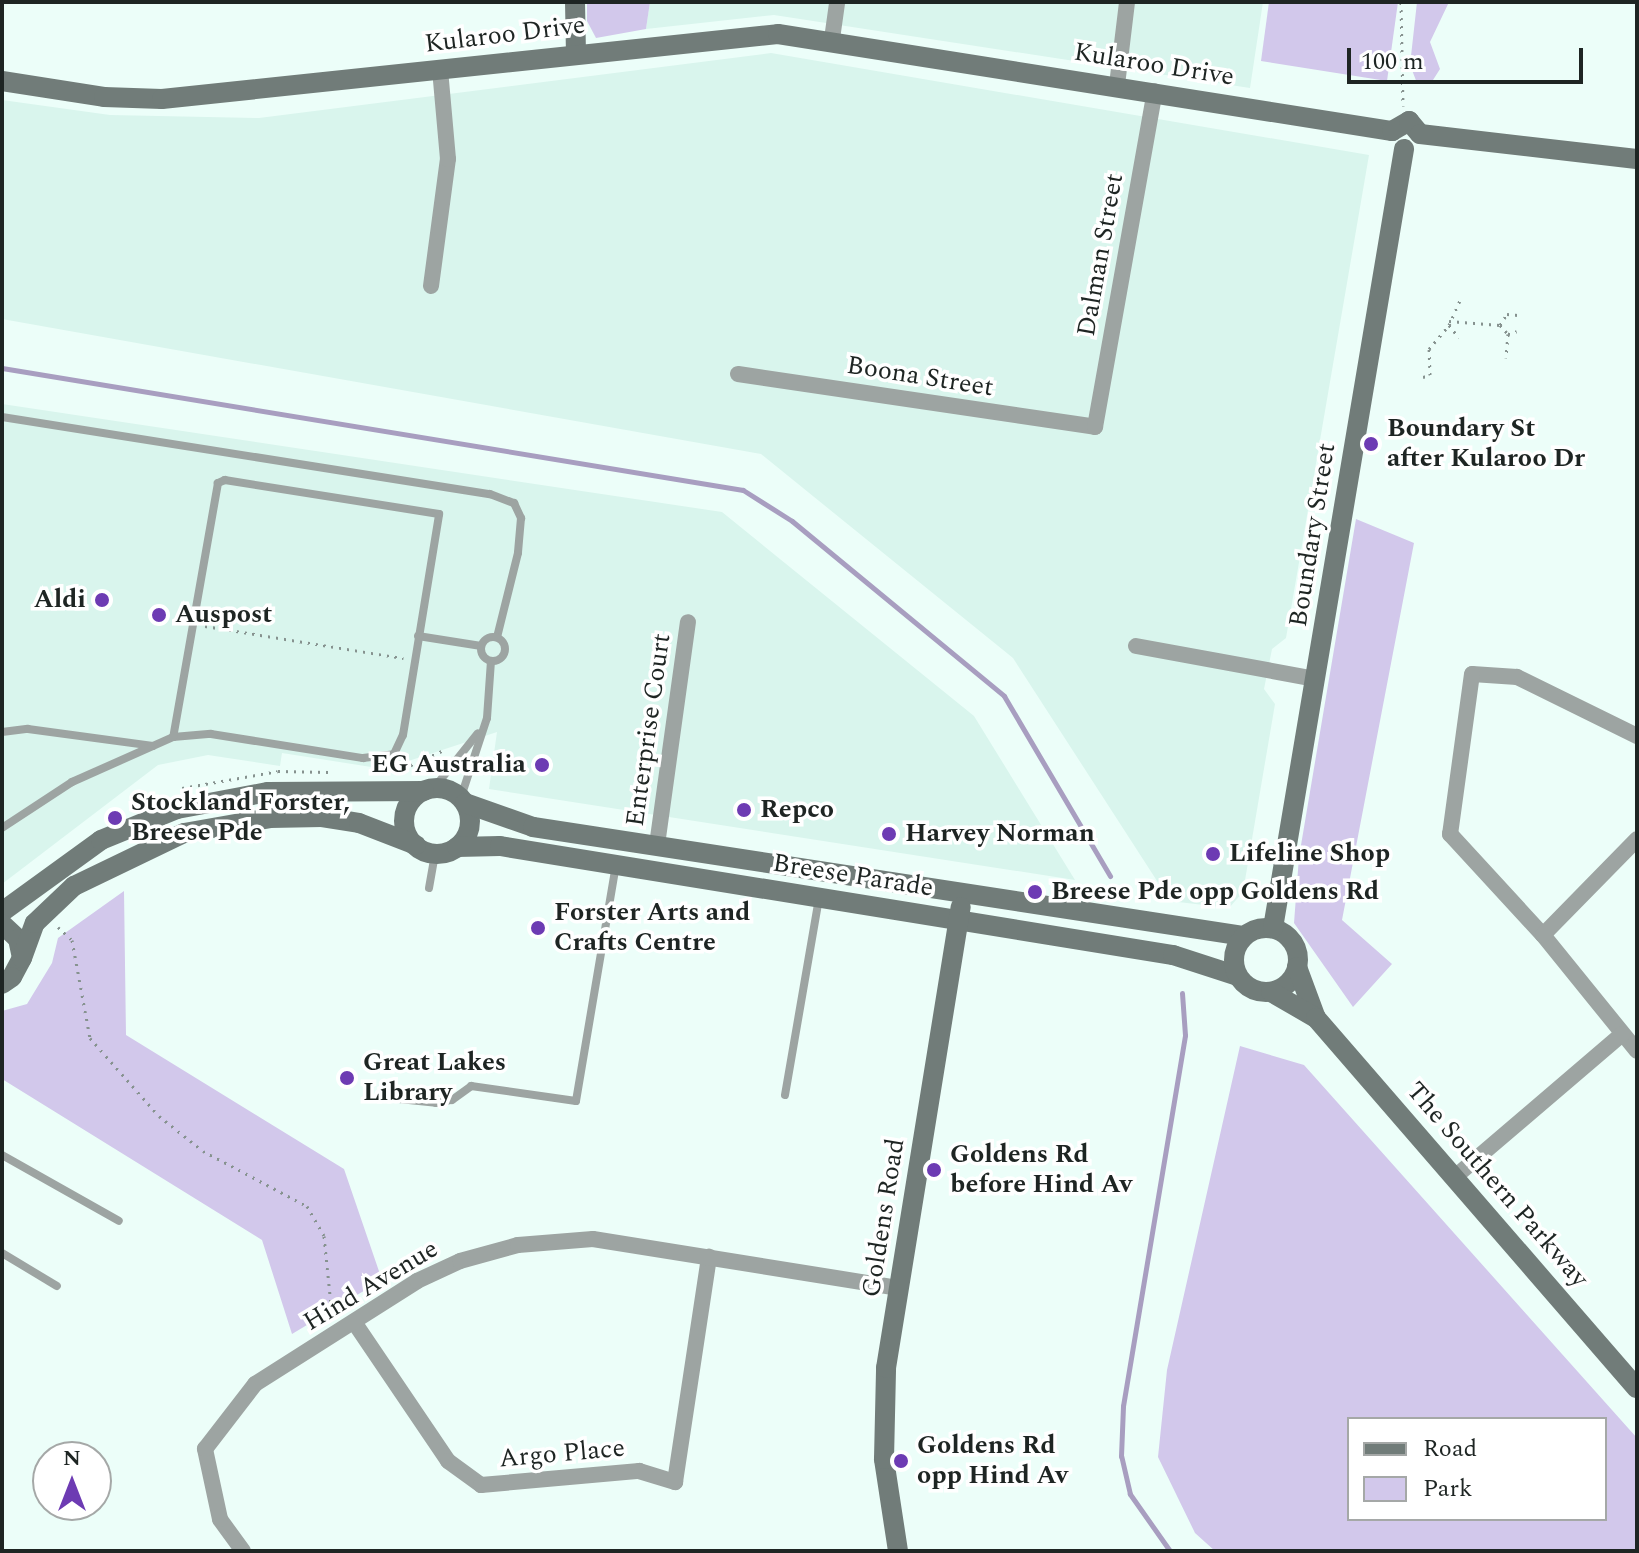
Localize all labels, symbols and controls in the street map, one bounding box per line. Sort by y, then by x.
street label: Kularoo Drive [423,10,587,60]
scale bar [1351,32,1587,82]
street label: Kularoo Drive [1072,37,1236,93]
text: 100 m [1361,44,1424,80]
street label: Dalman Street [1071,171,1131,339]
street label: Boona Street [844,350,996,404]
place label: Boundary St after Kularoo Dr [1387,413,1585,474]
marker: Boundary St after Kularoo Dr [1362,435,1380,453]
street label: Boundary Street [1283,441,1343,629]
place label: Aldi [34,584,86,616]
marker: Aldi [93,591,111,609]
place label: Auspost [175,599,272,631]
marker: Auspost [150,606,168,624]
street label: Enterprise Court [620,631,678,829]
place label: EG Australia [371,749,526,781]
marker: EG Australia [533,756,551,774]
place label: Stockland Forster, Breese Pde [131,787,350,848]
place label: Repco [760,794,834,826]
marker: Repco [735,801,753,819]
marker: Stockland Forster, Breese Pde [106,809,124,827]
place label: Harvey Norman [905,818,1095,850]
marker: Harvey Norman [880,825,898,843]
place label: Lifeline Shop [1229,838,1390,870]
marker: Lifeline Shop [1204,845,1222,863]
street label: Breese Parade [771,848,935,904]
place label: Breese Pde opp Goldens Rd [1051,876,1379,908]
marker: Breese Pde opp Goldens Rd [1026,883,1044,901]
place label: Forster Arts and Crafts Centre [554,897,750,958]
marker: Forster Arts and Crafts Centre [529,919,547,937]
place label: Great Lakes Library [363,1047,506,1108]
marker: Great Lakes Library [338,1069,356,1087]
street label: The Southern Parkway [1399,1076,1595,1294]
street label: Goldens Road [856,1136,912,1300]
place label: Goldens Rd before Hind Av [950,1139,1132,1200]
marker: Goldens Rd before Hind Av [925,1161,943,1179]
street label: Hind Avenue [298,1234,444,1338]
legend [1347,1417,1607,1521]
place label: Goldens Rd opp Hind Av [917,1430,1068,1492]
text: Road [1423,1431,1477,1467]
street label: Argo Place [498,1433,626,1475]
north arrow [32,1441,112,1521]
text: N [63,1442,81,1475]
marker: Goldens Rd opp Hind Av [892,1452,910,1470]
text: Park [1423,1471,1473,1507]

